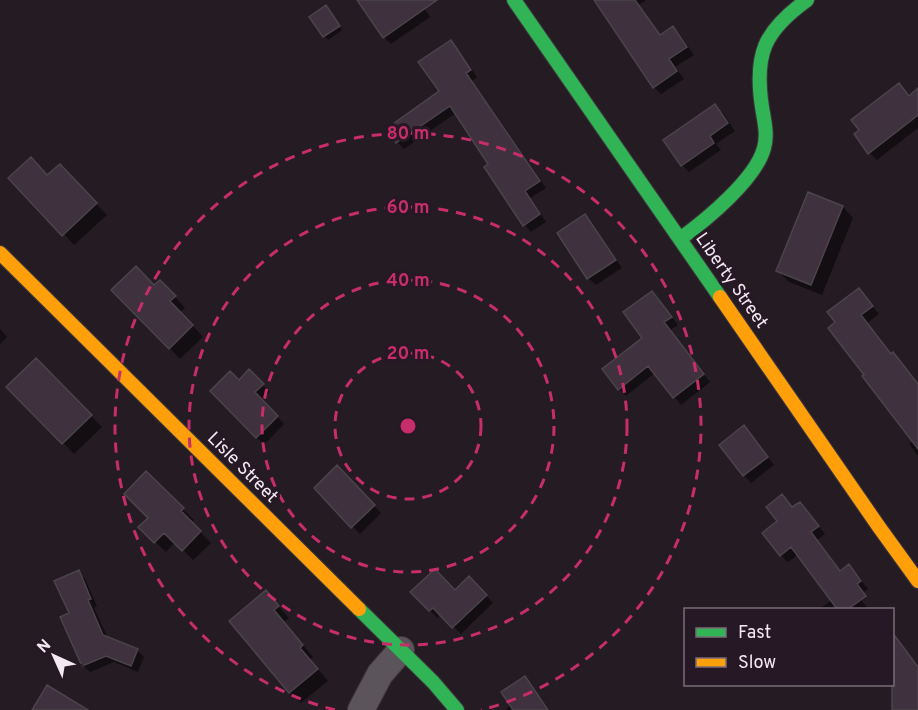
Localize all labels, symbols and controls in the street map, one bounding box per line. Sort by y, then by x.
text: 80 m [386,123,430,146]
text: 60 m [386,197,430,220]
street label: Liberty Street [689,229,773,333]
text: 40 m [386,270,430,293]
text: 20 m [386,343,430,366]
centre of rings [398,416,418,436]
street label: Lisle Street [202,428,282,508]
legend [684,608,894,686]
text: Fast [738,622,771,645]
north arrow [24,626,84,686]
text: N [34,636,56,658]
text: Slow [738,652,776,675]

